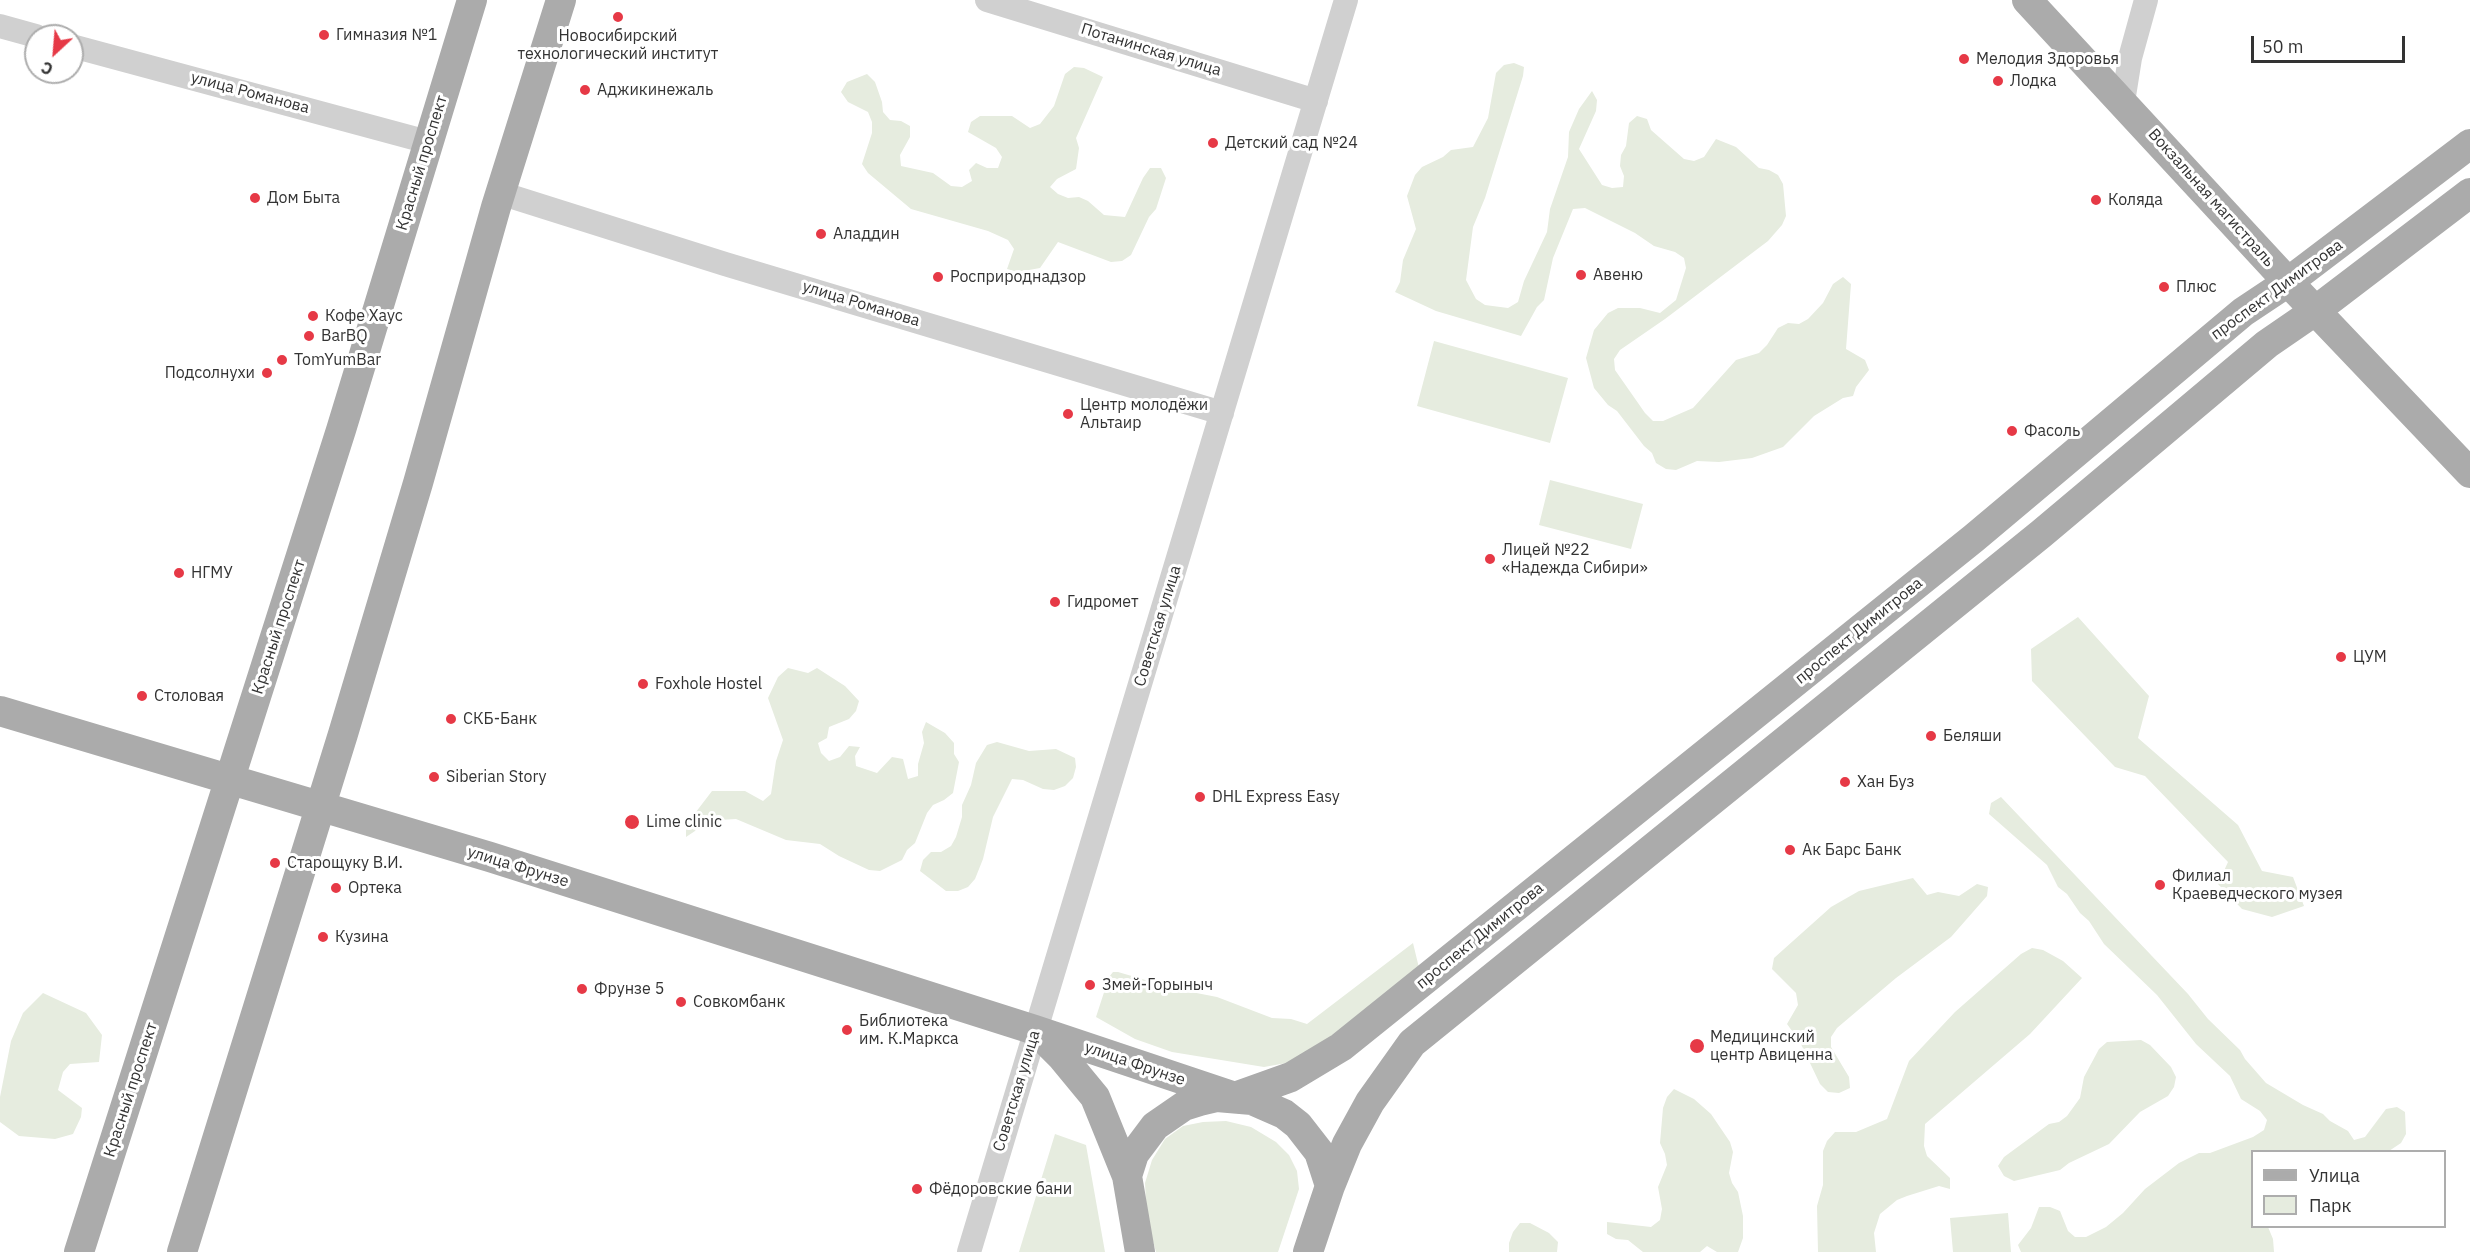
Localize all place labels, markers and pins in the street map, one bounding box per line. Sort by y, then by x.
marker: Новосибирский технологический институт [611,10,625,24]
place label: Гимназия №1 [336,25,437,45]
place label: Новосибирский технологический институт [518,26,718,64]
marker: Гимназия №1 [317,28,331,42]
place label: Мелодия Здоровья [1976,49,2119,69]
marker: Мелодия Здоровья [1957,52,1971,66]
place label: Лодка [2010,71,2057,91]
marker: Лодка [1991,74,2005,88]
place label: Аджикинежаль [597,80,713,100]
marker: Аджикинежаль [578,83,592,97]
place label: Детский сад №24 [1225,133,1358,153]
marker: Детский сад №24 [1206,136,1220,150]
place label: Дом Быта [267,188,340,208]
place label: Коляда [2108,190,2163,210]
marker: Дом Быта [248,191,262,205]
marker: Коляда [2089,193,2103,207]
place label: Аладдин [833,224,900,244]
marker: Аладдин [814,227,828,241]
place label: Авеню [1593,265,1643,285]
place label: Росприроднадзор [950,267,1086,287]
marker: Авеню [1574,268,1588,282]
marker: Росприроднадзор [931,270,945,284]
place label: Плюс [2176,277,2217,297]
marker: Плюс [2157,280,2171,294]
place label: Кофе Хаус [325,306,403,326]
marker: Кофе Хаус [306,309,320,323]
place label: BarBQ [321,326,368,346]
marker: BarBQ [302,329,316,343]
place label: TomYumBar [294,350,381,370]
marker: TomYumBar [275,353,289,367]
place label: Подсолнухи [165,363,255,383]
marker: Подсолнухи [260,366,274,380]
place label: Центр молодёжи Альтаир [1080,395,1208,433]
marker: Центр молодёжи Альтаир [1061,407,1075,421]
place label: Фасоль [2024,421,2080,441]
marker: Фасоль [2005,424,2019,438]
place label: Лицей №22 «Надежда Сибири» [1502,540,1648,578]
marker: Лицей №22 «Надежда Сибири» [1483,552,1497,566]
place label: НГМУ [191,563,233,583]
marker: НГМУ [172,566,186,580]
place label: Гидромет [1067,592,1138,612]
marker: Гидромет [1048,595,1062,609]
place label: ЦУМ [2353,647,2387,667]
marker: ЦУМ [2334,650,2348,664]
place label: Foxhole Hostel [655,674,762,694]
marker: Foxhole Hostel [636,677,650,691]
place label: Столовая [154,686,224,706]
marker: Столовая [135,689,149,703]
place label: СКБ-Банк [463,709,537,729]
marker: СКБ-Банк [444,712,458,726]
place label: Беляши [1943,726,2002,746]
marker: Беляши [1924,729,1938,743]
place label: Siberian Story [446,767,546,787]
marker: Siberian Story [427,770,441,784]
place label: Хан Буз [1857,772,1914,792]
marker: Хан Буз [1838,775,1852,789]
place label: DHL Express Easy [1212,787,1340,807]
marker: DHL Express Easy [1193,790,1207,804]
place label: Lime clinic [646,812,722,832]
marker: Lime clinic [623,813,641,831]
place label: Ак Барс Банк [1802,840,1902,860]
marker: Ак Барс Банк [1783,843,1797,857]
place label: Старощуку В.И. [287,853,403,873]
marker: Старощуку В.И. [268,856,282,870]
place label: Филиал Краеведческого музея [2172,866,2343,904]
place label: Ортека [348,878,402,898]
marker: Филиал Краеведческого музея [2153,878,2167,892]
marker: Ортека [329,881,343,895]
place label: Кузина [335,927,389,947]
marker: Кузина [316,930,330,944]
place label: Змей-Горыныч [1102,975,1213,995]
marker: Змей-Горыныч [1083,978,1097,992]
place label: Фрунзе 5 [594,979,664,999]
marker: Фрунзе 5 [575,982,589,996]
place label: Совкомбанк [693,992,785,1012]
marker: Совкомбанк [674,995,688,1009]
place label: Библиотека им. К.Маркса [859,1011,959,1049]
marker: Библиотека им. К.Маркса [840,1023,854,1037]
place label: Медицинский центр Авиценна [1710,1027,1833,1065]
marker: Медицинский центр Авиценна [1688,1037,1706,1055]
place label: Фёдоровские бани [929,1179,1072,1199]
marker: Фёдоровские бани [910,1182,924,1196]

